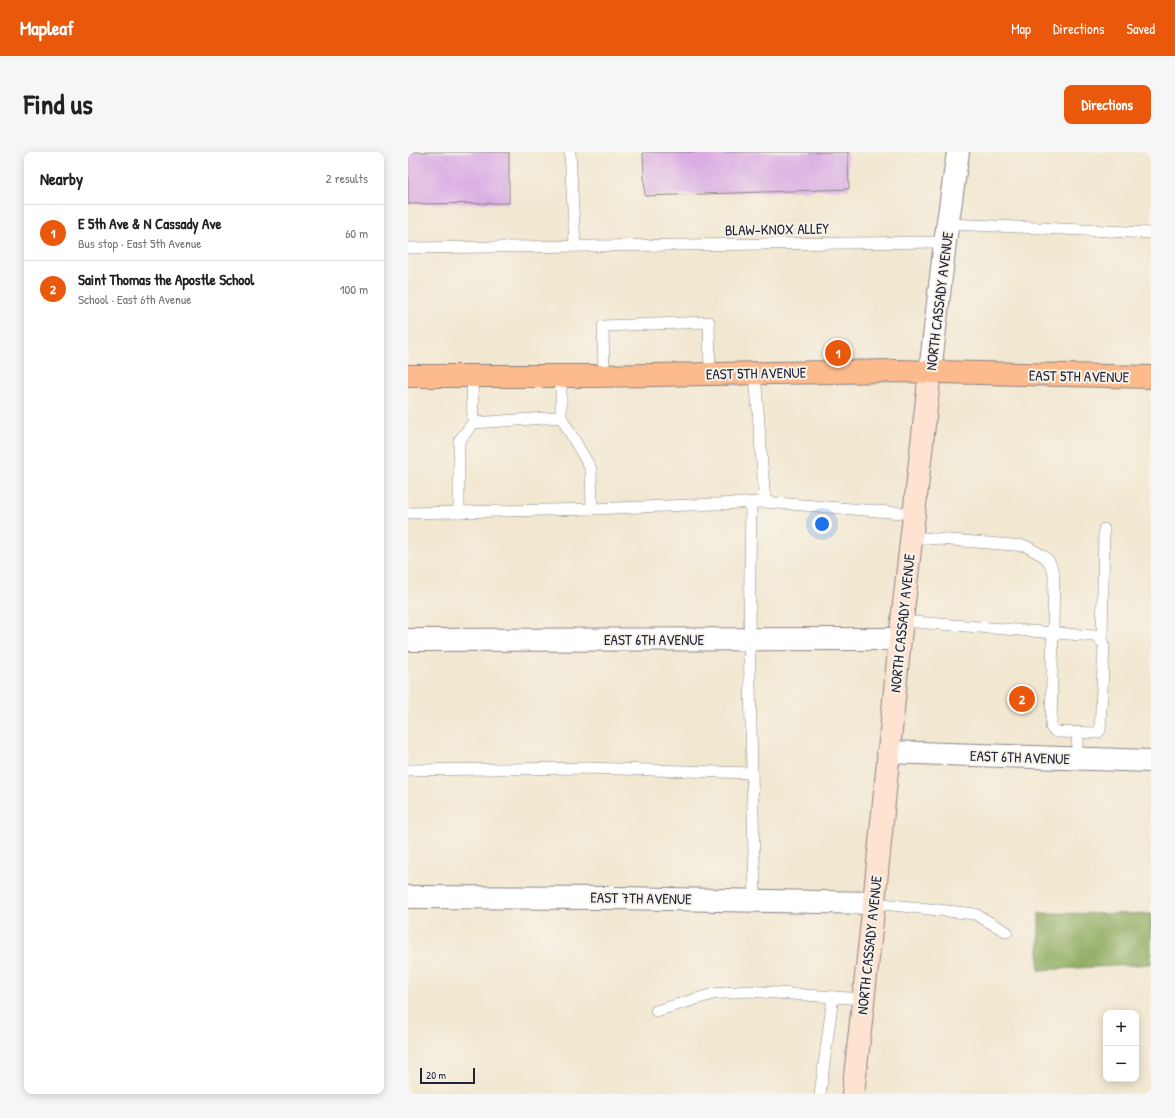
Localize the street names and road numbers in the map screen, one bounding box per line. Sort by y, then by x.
street label: BLAW-KNOX ALLEY [725,218,830,240]
street label: NORTH CASSADY AVENUE [920,230,958,372]
street label: EAST 5TH AVENUE [706,362,807,384]
street label: EAST 5TH AVENUE [1029,365,1130,387]
street label: NORTH CASSADY AVENUE [884,552,920,694]
street label: EAST 6TH AVENUE [604,629,704,650]
street label: EAST 6TH AVENUE [970,745,1071,769]
street label: NORTH CASSADY AVENUE [851,874,887,1016]
street label: EAST 7TH AVENUE [590,887,692,909]

